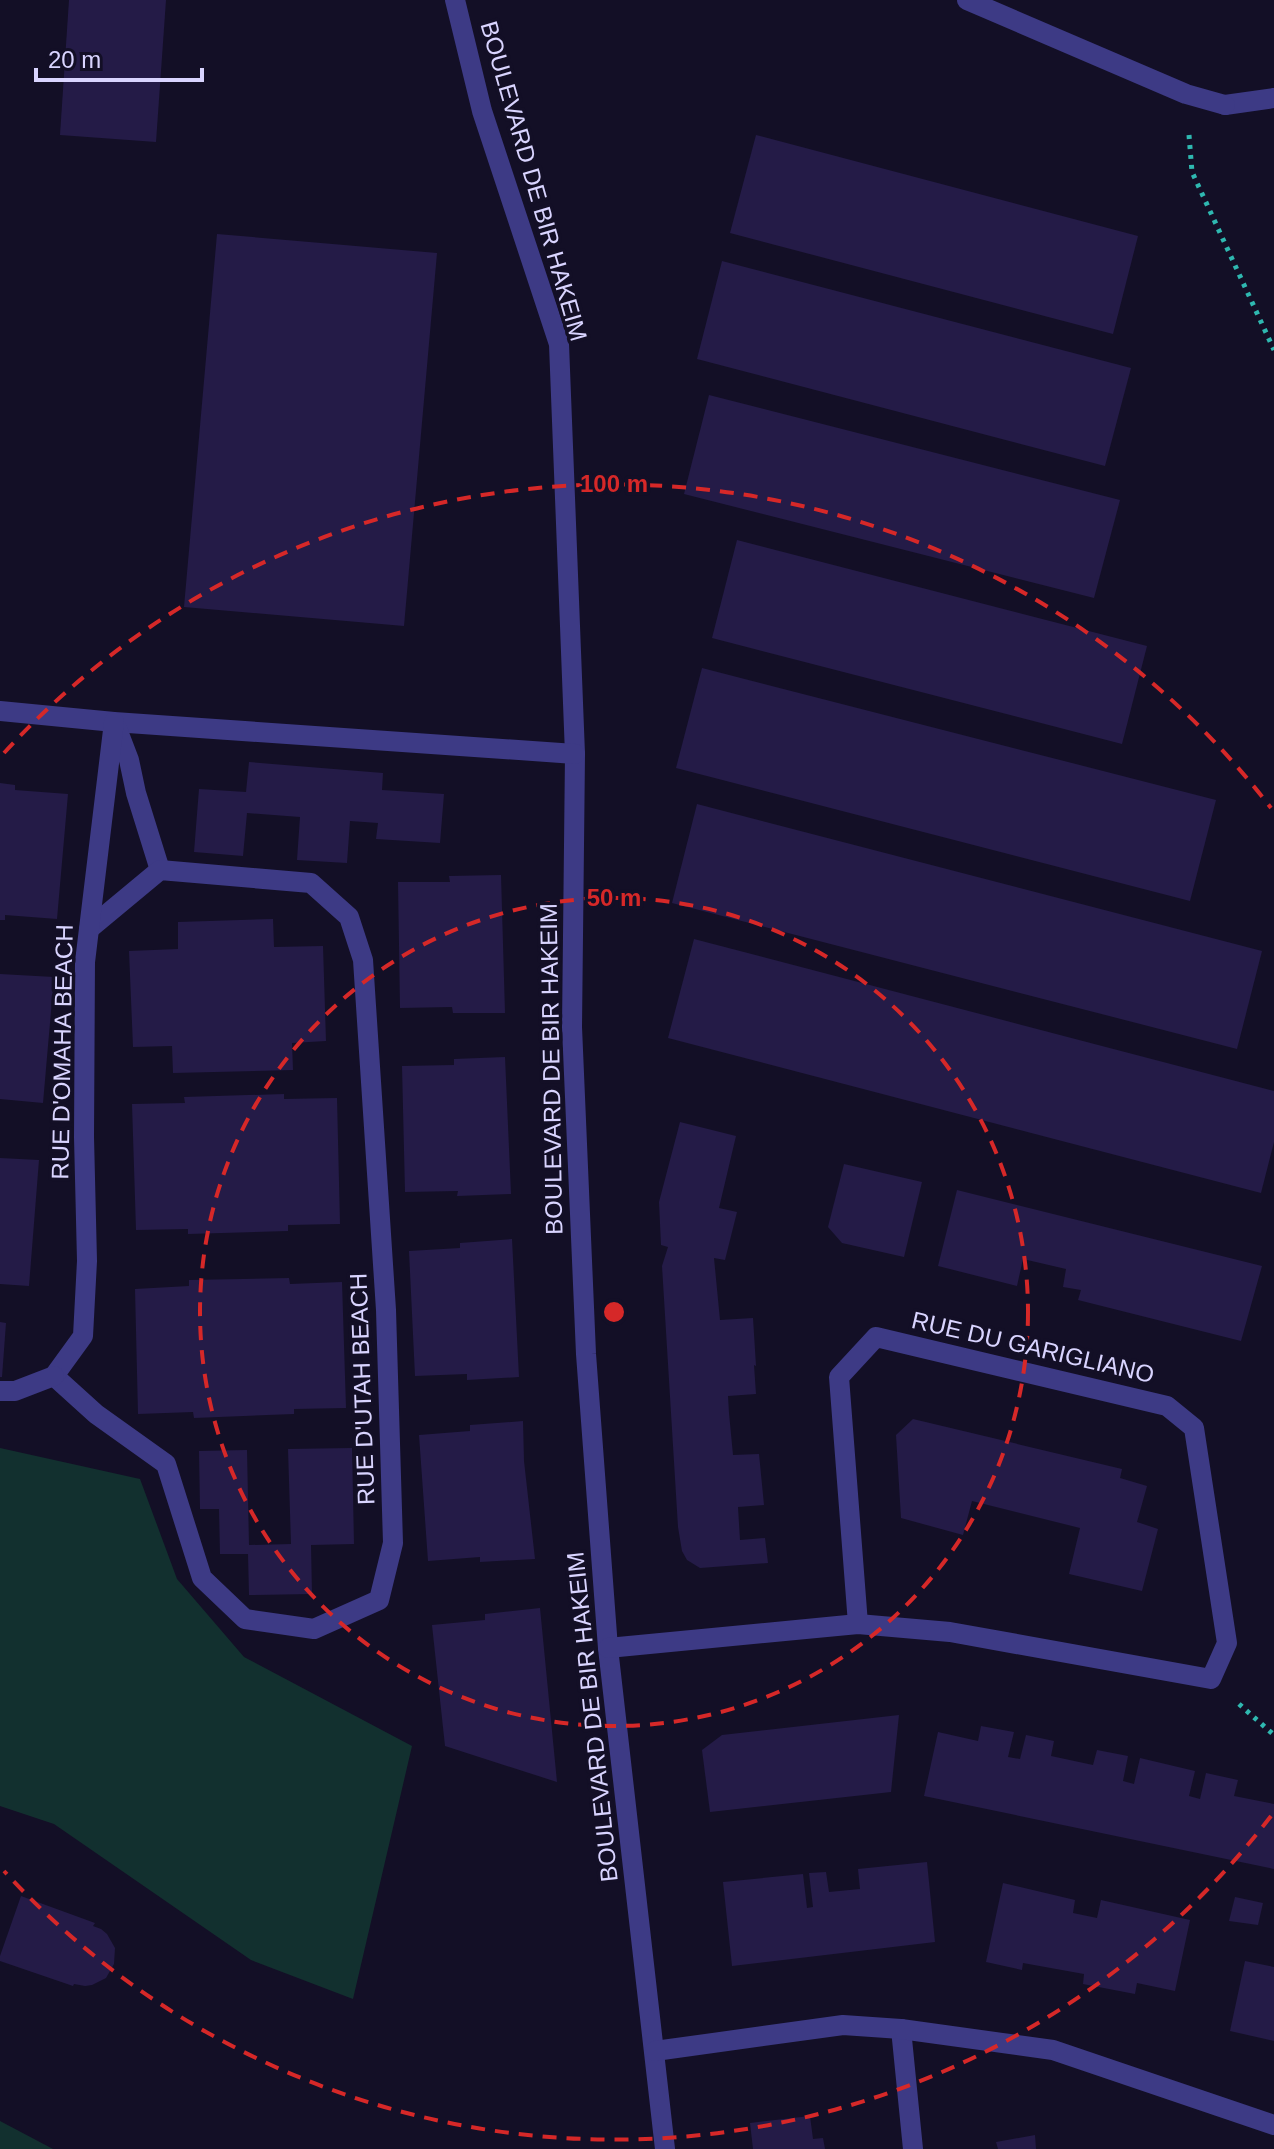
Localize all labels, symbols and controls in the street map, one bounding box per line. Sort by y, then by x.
street label: BOULEVARD DE BIR HAKEIM [475,18,593,344]
scale bar [36,32,202,82]
text: 20 m [48,46,101,73]
text: 100 m [580,470,648,497]
text: 50 m [587,884,641,911]
street label: BOULEVARD DE BIR HAKEIM [535,903,567,1235]
street label: RUE D'OMAHA BEACH [46,924,78,1180]
street label: RUE D'UTAH BEACH [344,1273,380,1505]
centre of rings [600,1298,628,1326]
street label: RUE DU GARIGLIANO [909,1306,1157,1388]
street label: BOULEVARD DE BIR HAKEIM [561,1551,623,1883]

